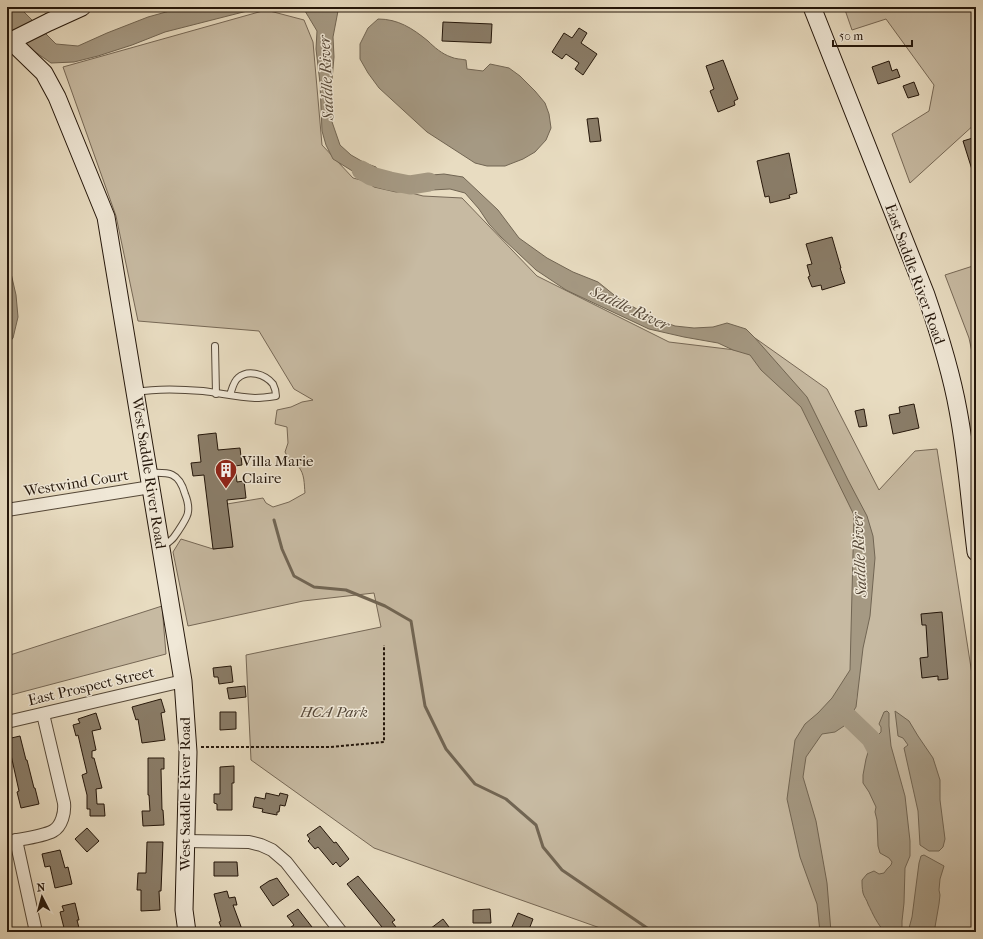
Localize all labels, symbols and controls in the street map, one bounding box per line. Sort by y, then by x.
scale bar [833,22,912,48]
text: 50 m [839,29,863,43]
water label: Saddle River [314,33,338,122]
street label: East Saddle River Road [881,201,949,348]
water label: Saddle River [587,281,674,335]
street label: West Saddle River Road [128,395,170,551]
place label: Villa Marie Claire [241,452,314,487]
building icon: Villa Marie Claire [213,457,239,490]
street label: Westwind Court [21,466,130,500]
water label: Saddle River [847,510,871,599]
street label: East Prospect Street [26,663,156,709]
park label: HCA Park [299,703,368,721]
street label: West Saddle River Road [176,716,194,872]
north arrow [22,877,62,917]
text: N [36,881,46,894]

